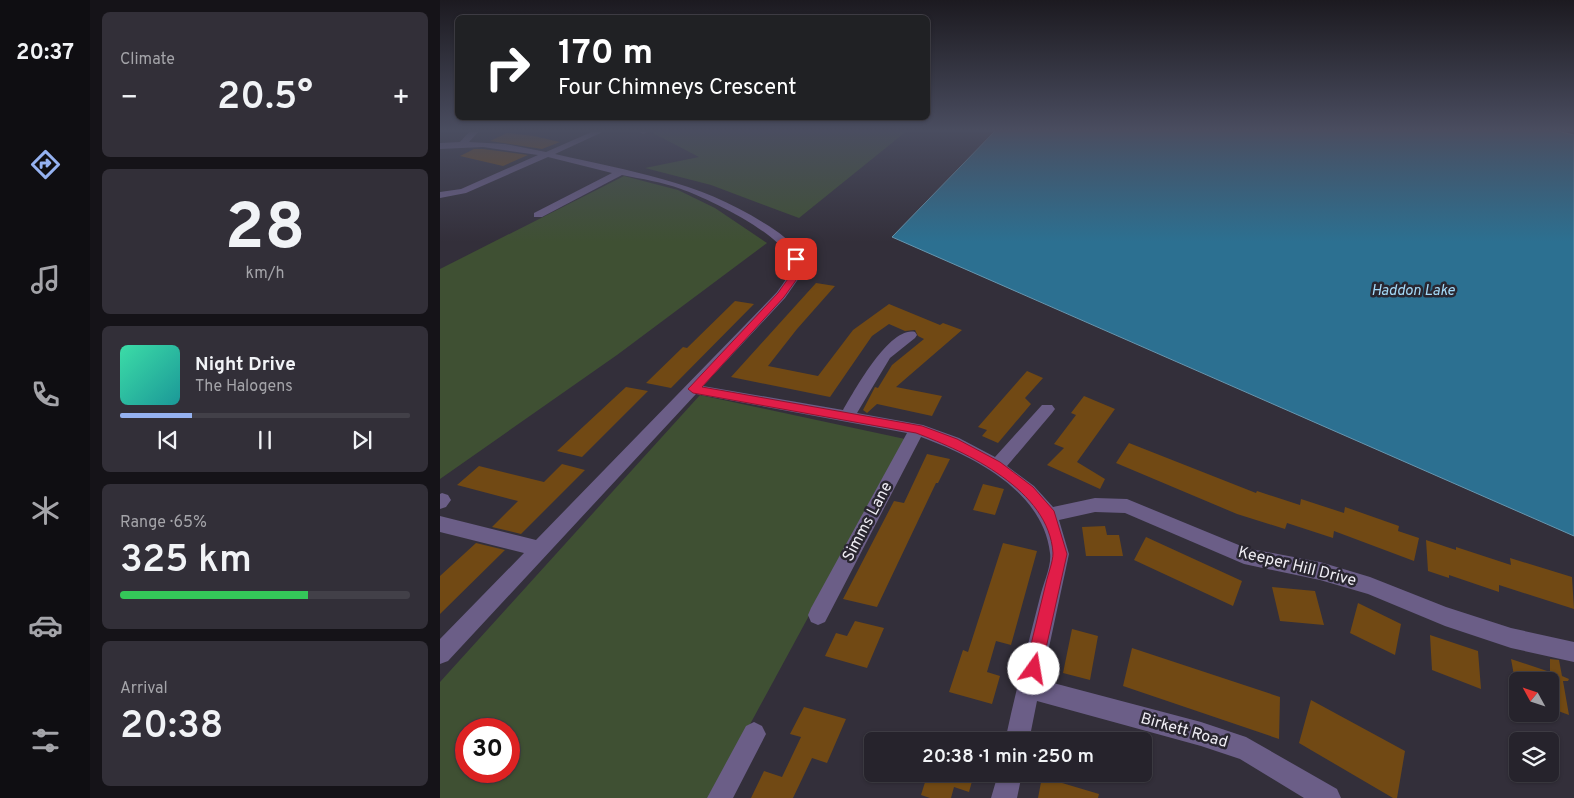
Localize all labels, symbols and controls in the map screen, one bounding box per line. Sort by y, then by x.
text: 170 m [558,32,653,76]
icon: right [475,35,540,100]
text: 20:37 [16,40,74,67]
text: Climate [120,50,175,70]
text: 20.5° [217,74,313,123]
text: Four Chimneys Crescent [558,75,797,102]
text: − [120,81,138,117]
text: + [392,81,410,117]
icon: directions [28,147,63,182]
text: 28 [225,190,305,272]
pin [775,238,817,280]
icon: arrive [782,245,810,273]
icon: music [28,262,63,297]
text: km/h [246,264,284,284]
water label: Haddon Lake [1371,282,1455,301]
text: Night Drive [195,353,296,377]
icon: phone [28,377,63,412]
text: The Halogens [195,377,293,397]
icon: previous [154,426,182,454]
icon: pause [251,426,279,454]
icon: next [348,426,376,454]
street label: Simms Lane [839,479,897,565]
icon: climate [28,493,63,528]
text: Range · 65% [120,513,207,533]
text: 325 km [120,537,252,586]
street label: Keeper Hill Drive [1236,543,1358,591]
icon: car [28,608,63,643]
position arrow [1007,642,1059,694]
north arrow [1509,672,1559,722]
map controls [1509,672,1559,782]
text: Arrival [120,679,168,699]
text: 20:38 [120,703,224,752]
street label: Birkett Road [1138,709,1230,753]
speed limit sign: 30 [455,718,520,783]
icon: filters [28,723,63,758]
button: layers [1509,732,1559,782]
text: 20:38 · 1 min · 250 m [922,745,1094,769]

